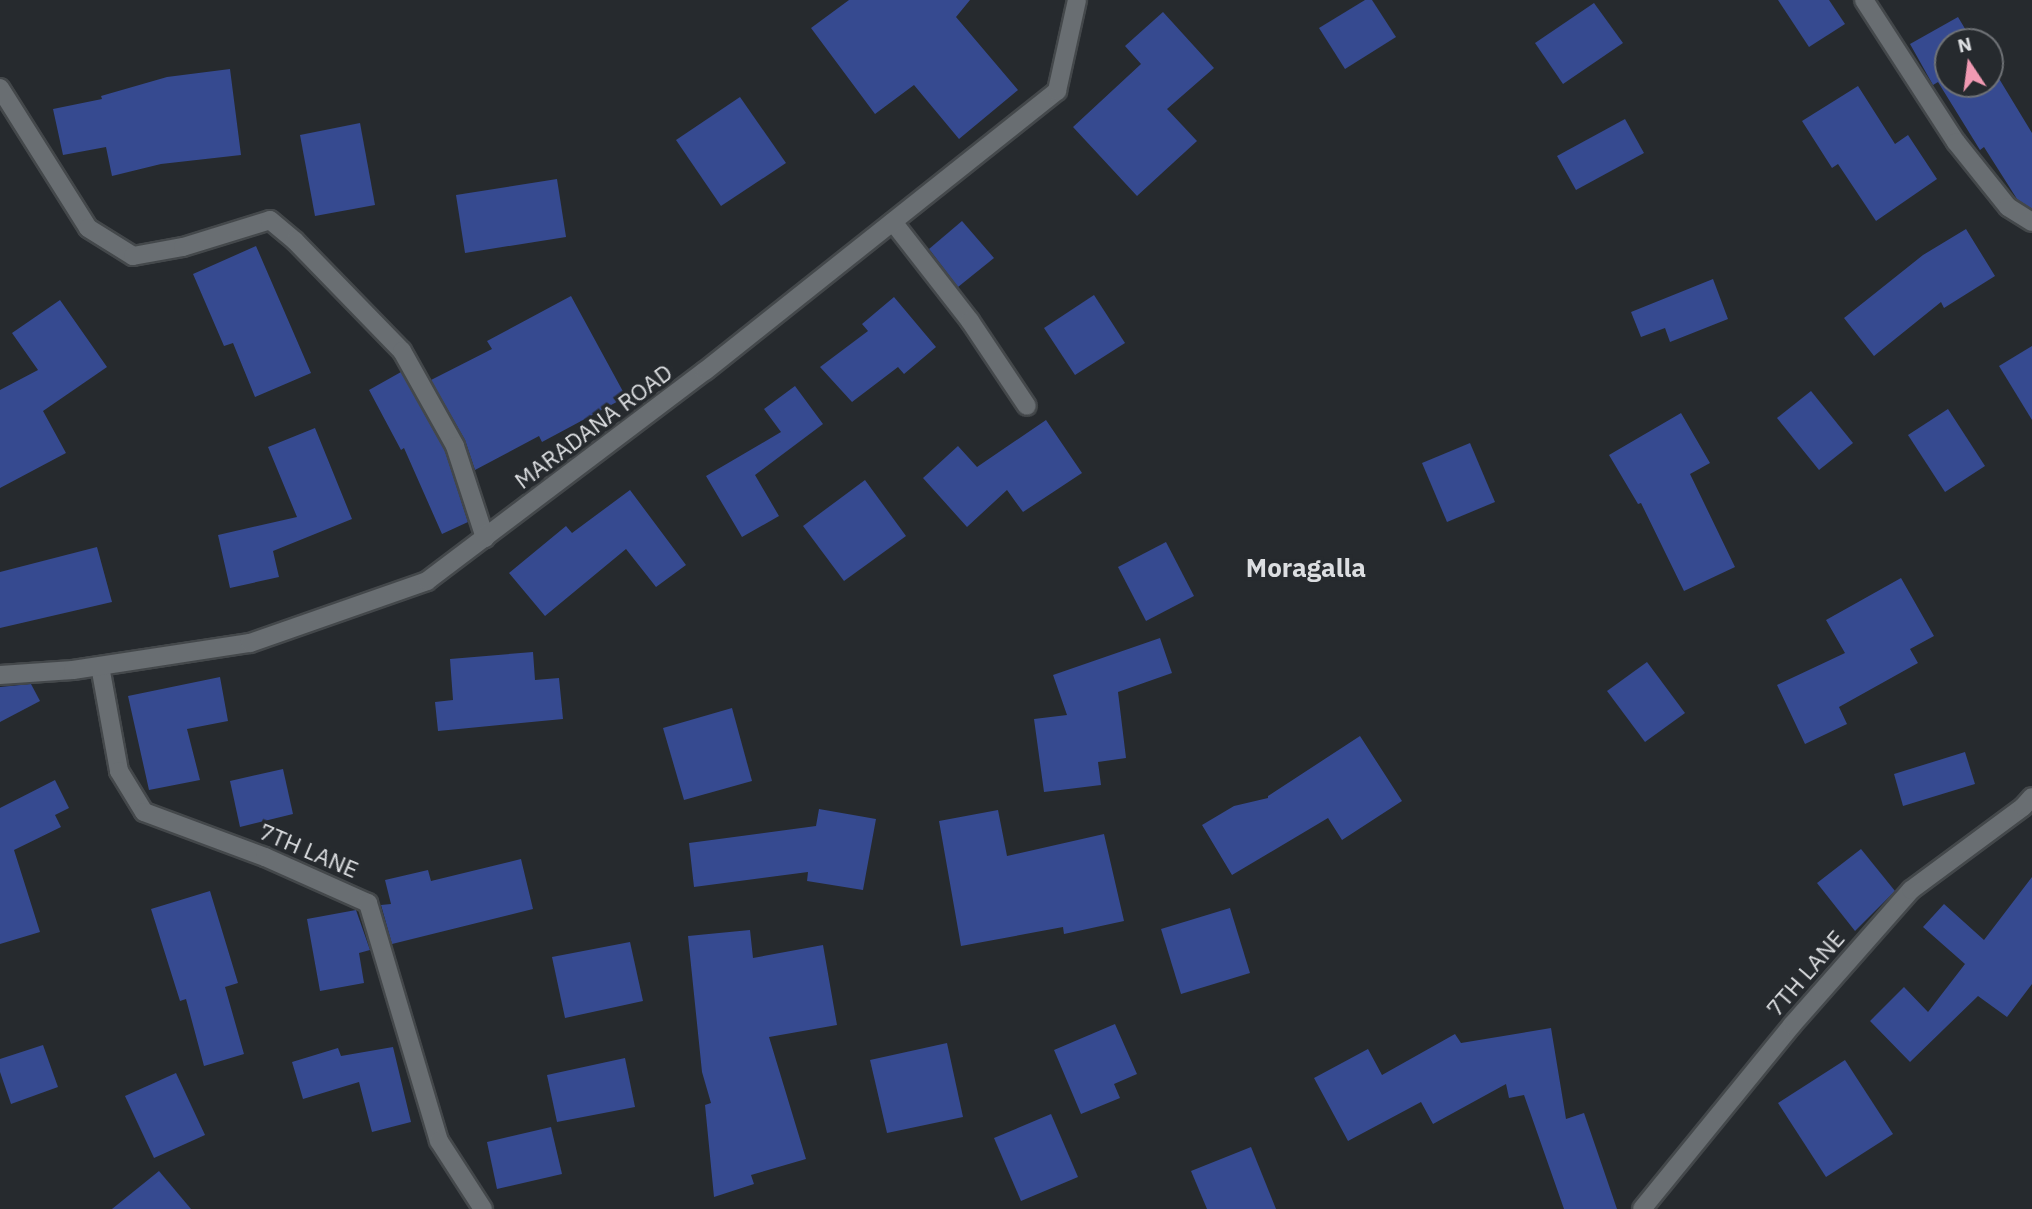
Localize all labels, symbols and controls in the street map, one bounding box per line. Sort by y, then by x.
north arrow [1934,28,2004,98]
text: N [1955,31,1974,58]
street label: MARADANA ROAD [509,358,677,494]
district label: Moragalla [1246,552,1366,584]
street label: 7TH LANE [255,817,363,883]
street label: 7TH LANE [1760,924,1850,1022]

